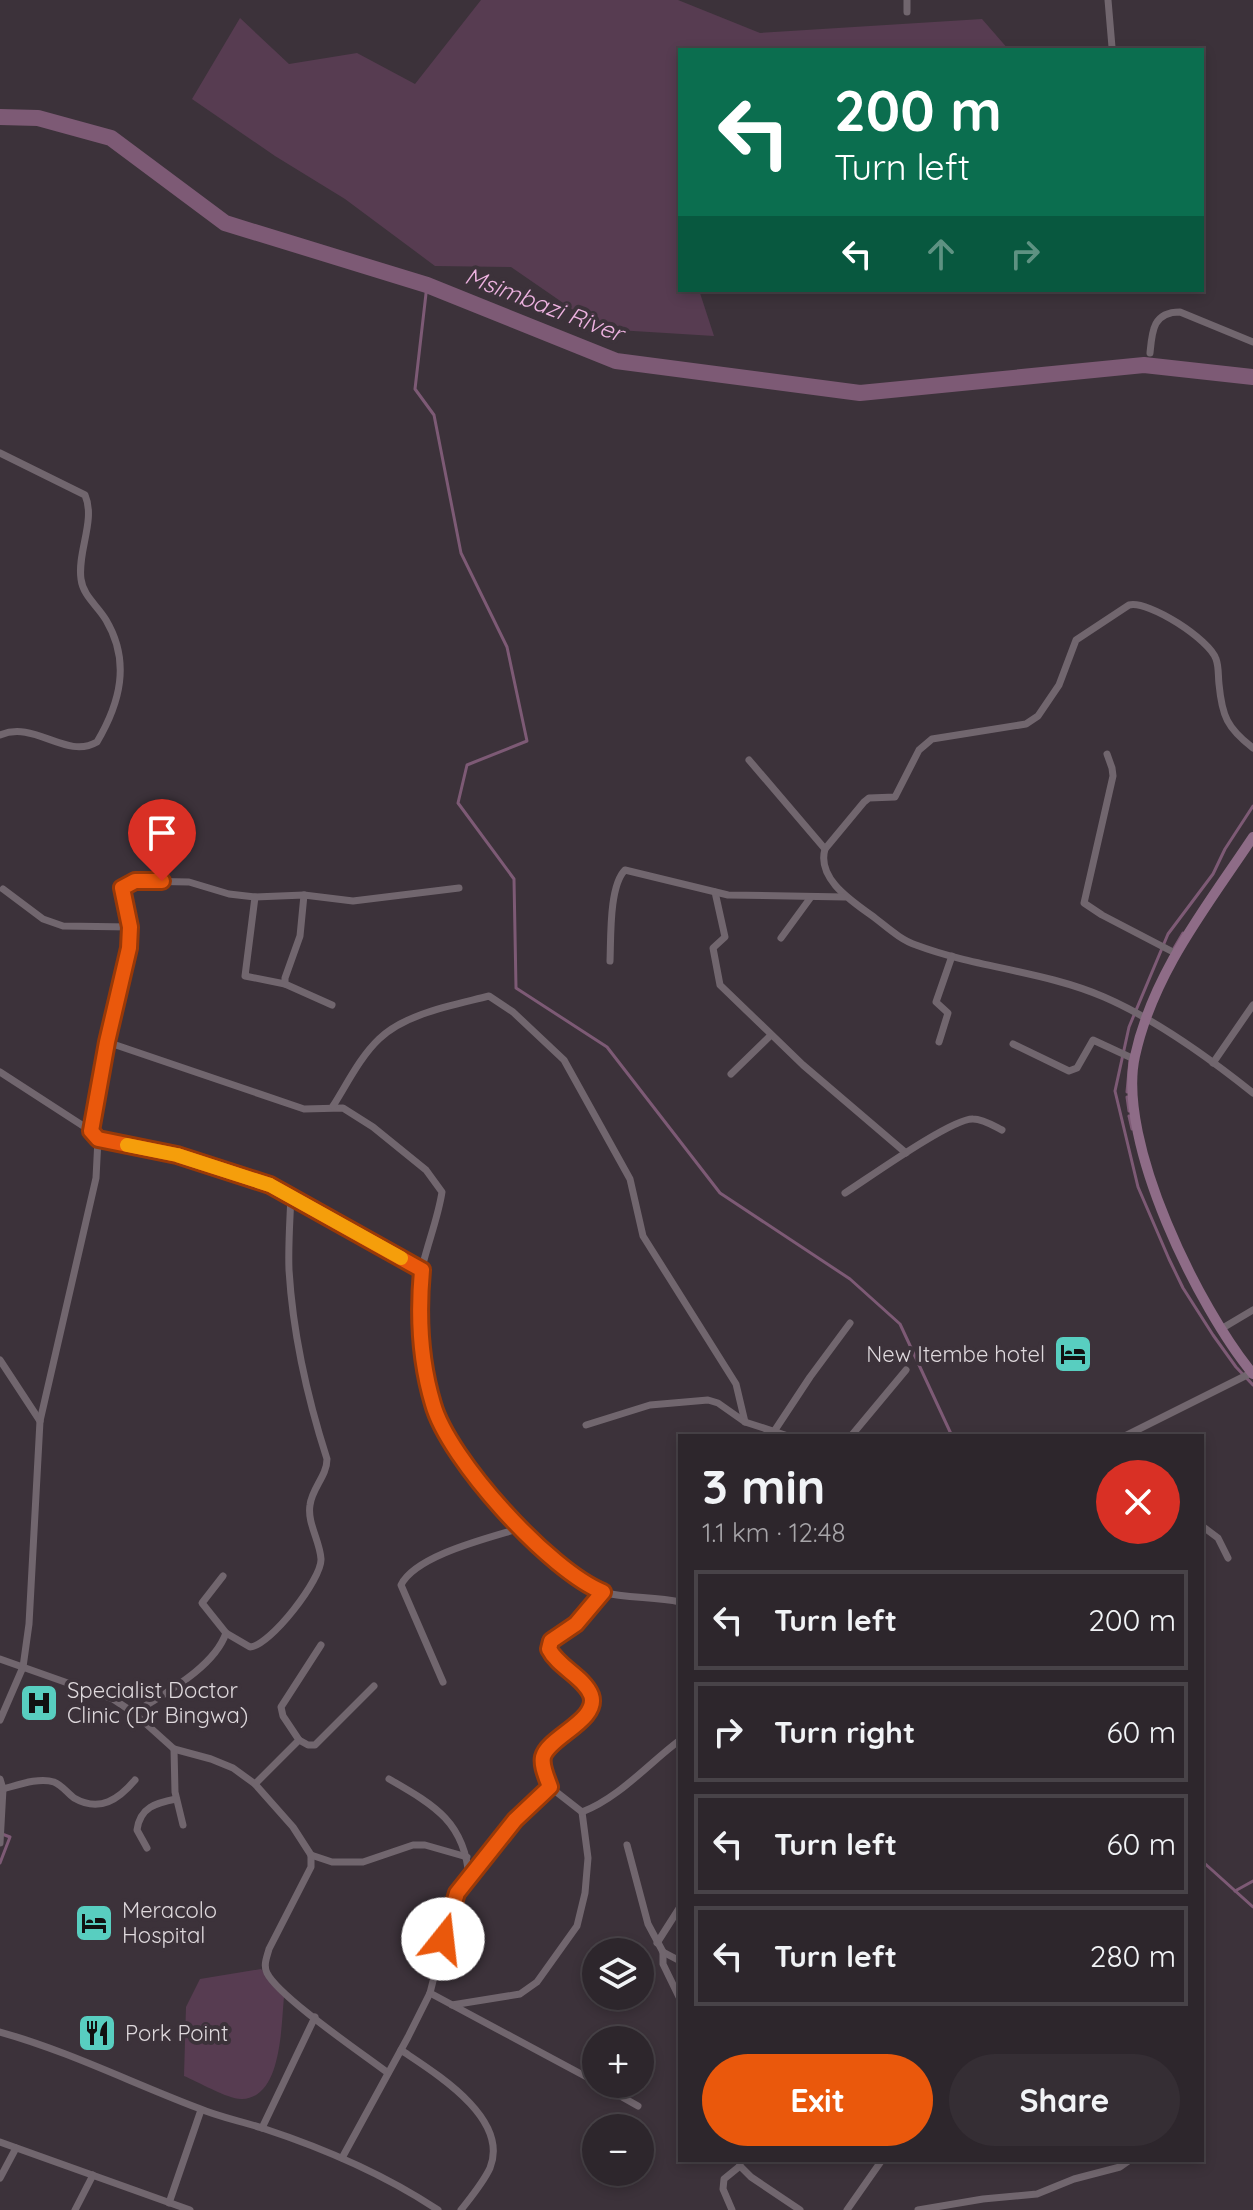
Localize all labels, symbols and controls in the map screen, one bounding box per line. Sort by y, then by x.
text: 200 m [834,75,1002,145]
icon: left [702,80,806,184]
text: Turn left [834,144,970,189]
icon: left [835,232,879,276]
icon: ahead [919,232,963,276]
icon: right [1003,232,1047,276]
water label: Msimbazi River [461,260,630,349]
pin [128,799,196,881]
icon: arrive [140,811,184,855]
hotel icon: New Itembe hotel [1052,1333,1094,1375]
place label: New Itembe hotel [866,1340,1045,1368]
text: 3 min [702,1456,825,1516]
button: close [1096,1460,1180,1544]
text: 1.1 km · 12:48 [702,1516,845,1549]
icon: left [706,1598,750,1642]
text: Turn left [774,1601,897,1639]
text: 200 m [1088,1601,1176,1639]
place label: Specialist Doctor Clinic (Dr Bingwa) [67,1676,248,1729]
hospital icon: Specialist Doctor Clinic (Dr Bingwa) [18,1682,60,1724]
icon: right [706,1710,750,1754]
text: Turn right [774,1713,915,1751]
text: 60 m [1106,1713,1176,1751]
icon: left [706,1822,750,1866]
text: Turn left [774,1825,897,1863]
text: 60 m [1106,1825,1176,1863]
place label: Meracolo Hospital [122,1896,217,1949]
position arrow [401,1897,485,1981]
hotel icon: Meracolo Hospital [73,1902,115,1944]
icon: left [706,1934,750,1978]
text: Turn left [774,1937,897,1975]
text: 280 m [1090,1937,1176,1975]
map controls [582,1938,654,2186]
button: layers [582,1938,654,2010]
restaurant icon: Pork Point [76,2012,118,2054]
place label: Pork Point [125,2019,229,2047]
button: + [582,2026,654,2098]
button: Exit [702,2054,933,2146]
button: Share [949,2054,1180,2146]
button: − [582,2114,654,2186]

